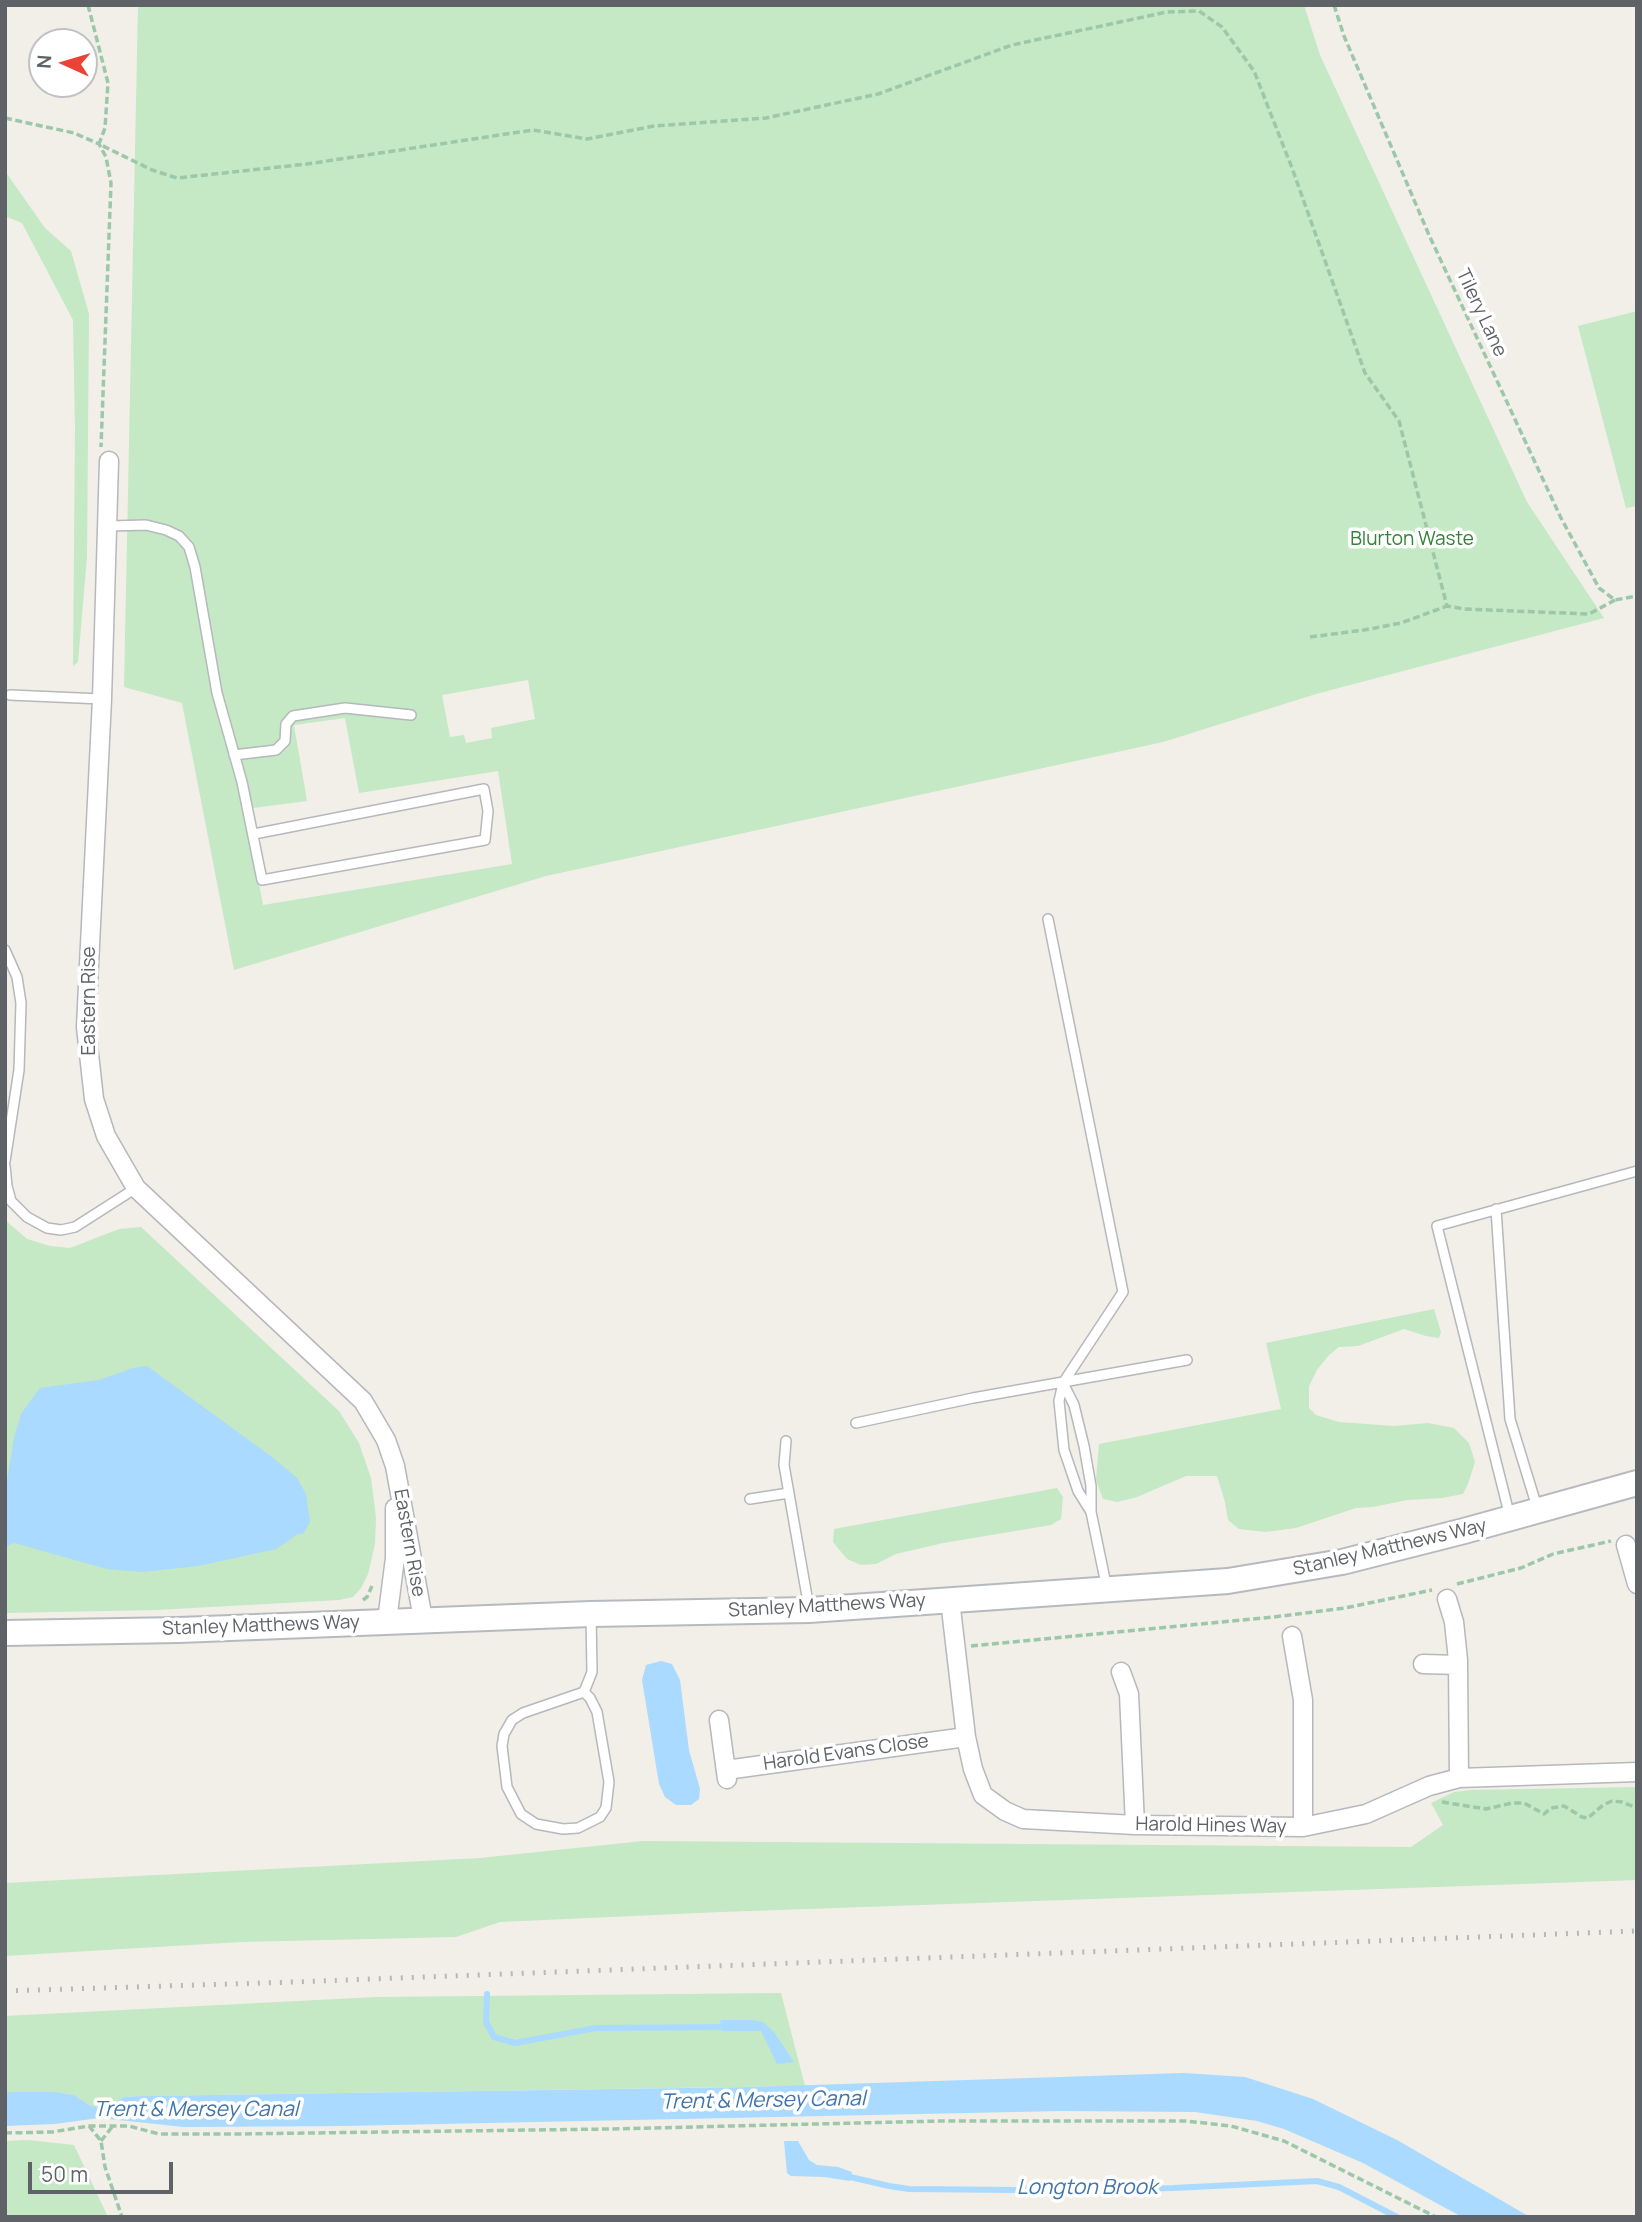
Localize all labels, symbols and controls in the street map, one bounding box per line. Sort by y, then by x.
north arrow [28,28,98,98]
text: N [31,54,57,69]
street label: Tilery Lane [1451,265,1511,361]
park label: Blurton Waste [1350,529,1474,551]
street label: Eastern Rise [79,946,101,1056]
street label: Eastern Rise [388,1487,430,1599]
street label: Stanley Matthews Way [1291,1515,1489,1581]
street label: Stanley Matthews Way [728,1589,926,1623]
street label: Stanley Matthews Way [162,1611,360,1641]
street label: Harold Evans Close [762,1730,930,1776]
street label: Harold Hines Way [1135,1813,1287,1839]
water label: Trent & Mersey Canal [660,2087,866,2115]
water label: Trent & Mersey Canal [94,2097,298,2123]
scale bar [32,2148,177,2192]
text: 50 m [41,2160,88,2188]
water label: Longton Brook [1017,2175,1157,2201]

